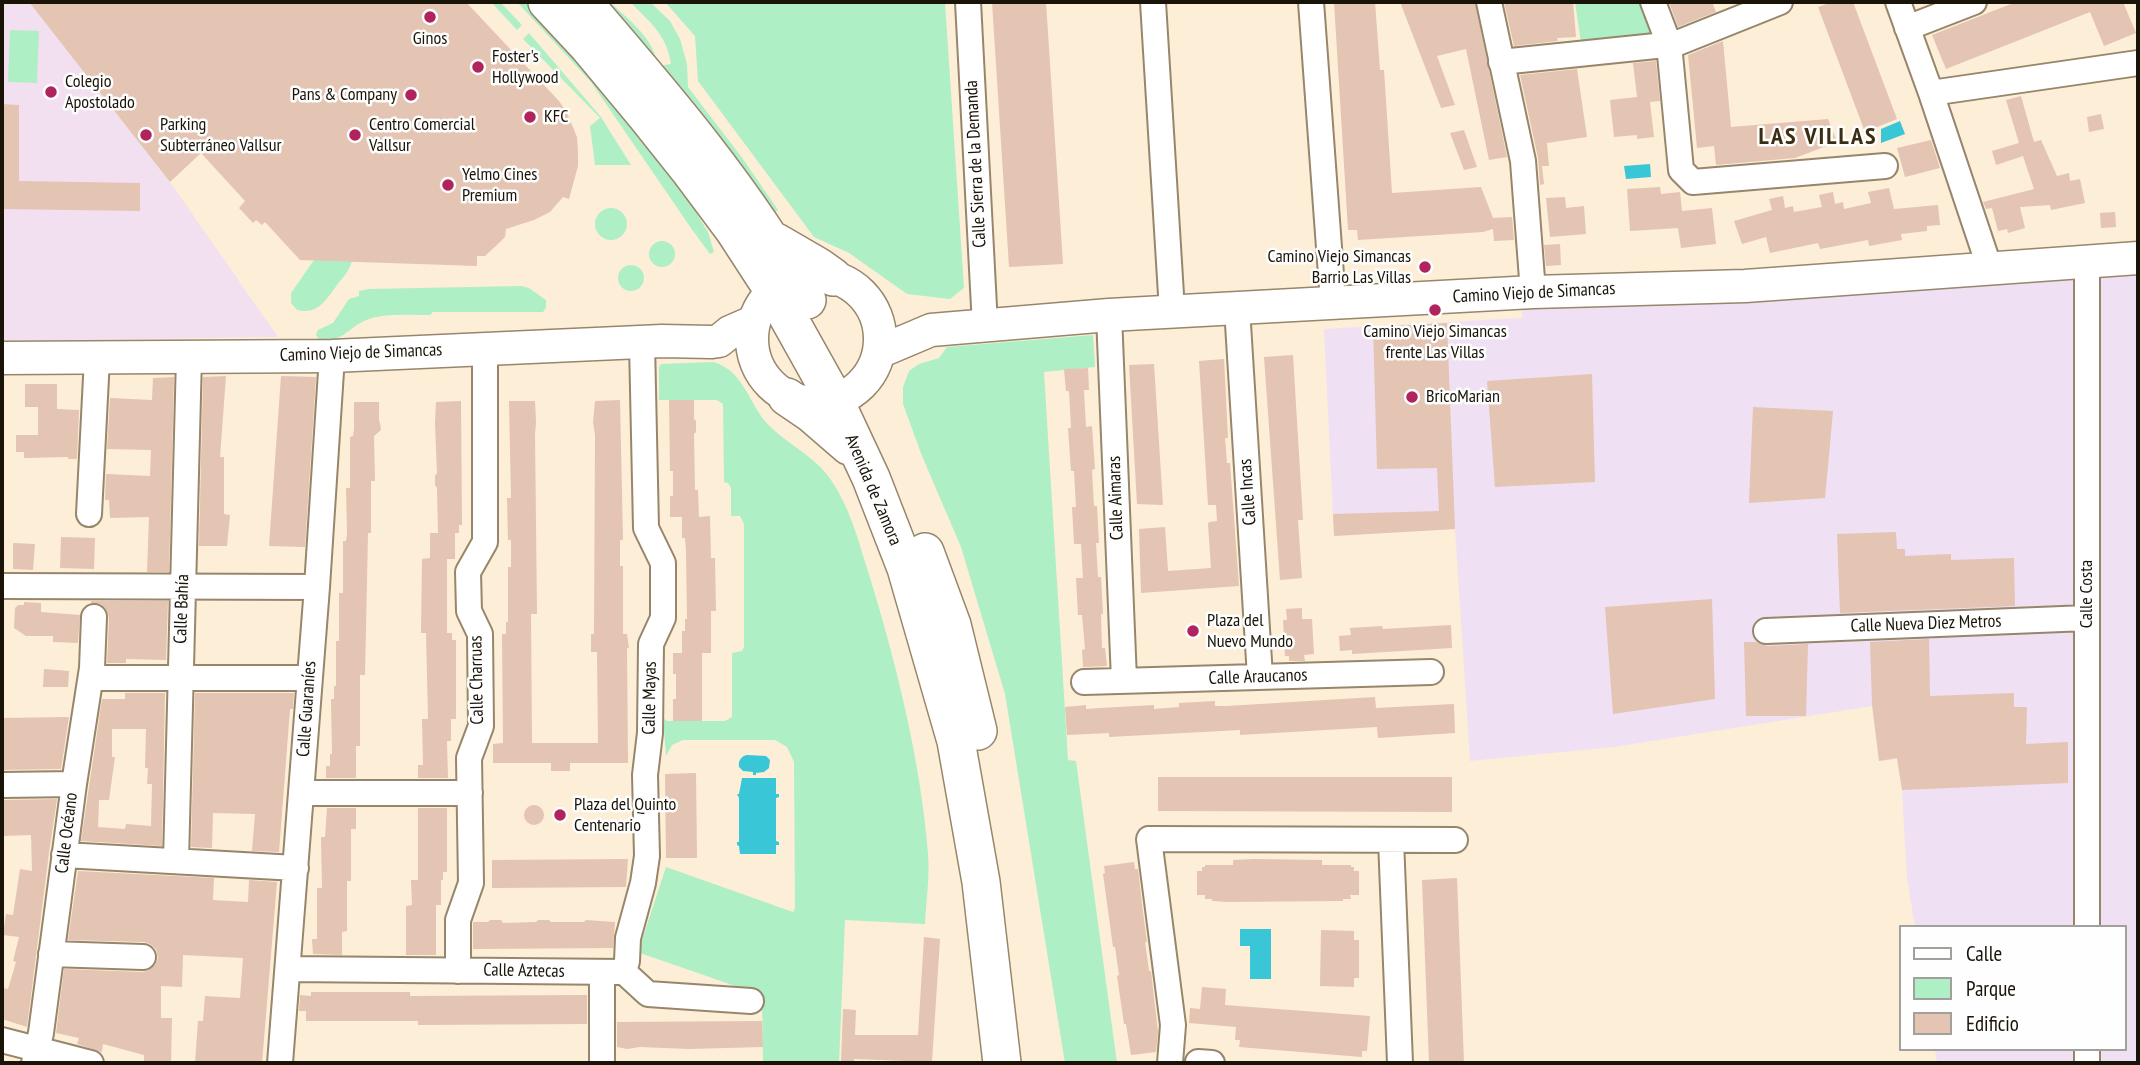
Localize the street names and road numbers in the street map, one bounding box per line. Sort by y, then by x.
street label: Calle Sierra de la Demanda [961,80,991,248]
street label: Camino Viejo de Simancas [1452,278,1616,308]
street label: Camino Viejo de Simancas [279,339,443,367]
street label: Avenida de Zamora [840,431,906,549]
street label: Calle Aimaras [1104,455,1128,541]
street label: Calle Incas [1235,458,1261,526]
street label: Calle Costa [2076,560,2098,628]
street label: Calle Bahía [170,574,194,644]
street label: Calle Nueva Diez Metros [1850,611,2002,637]
street label: Calle Charruas [465,635,489,725]
street label: Calle Guaraníes [293,660,321,758]
street label: Calle Mayas [639,661,661,735]
street label: Calle Araucanos [1208,664,1308,690]
street label: Calle Océano [51,791,83,875]
street label: Calle Aztecas [483,959,565,983]

